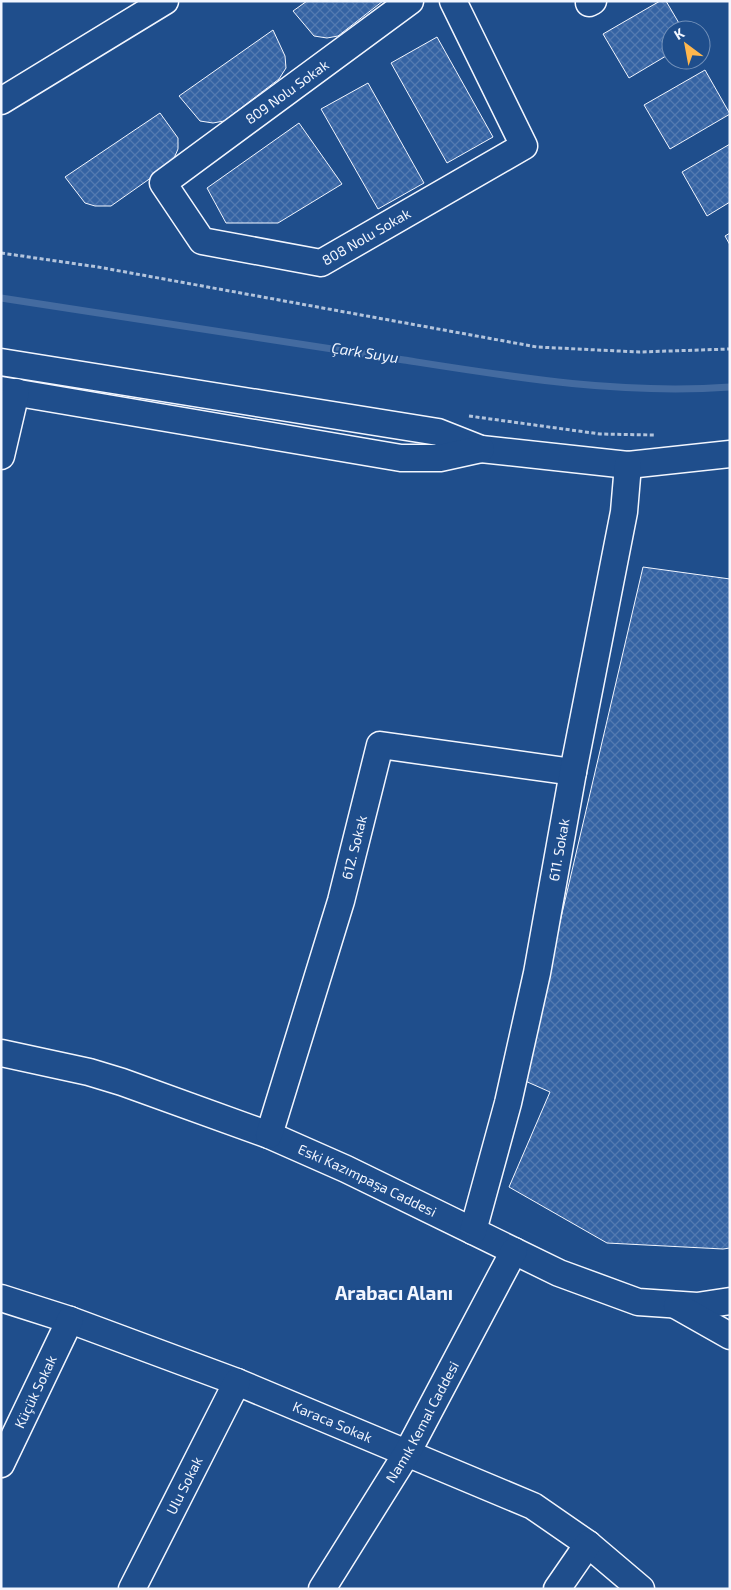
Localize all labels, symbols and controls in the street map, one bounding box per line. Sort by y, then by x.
north arrow [661,20,711,70]
text: K [671,24,687,43]
street label: 809 Nolu Sokak [242,56,332,128]
street label: 808 Nolu Sokak [319,204,413,269]
water label: Çark Suyu [330,338,400,367]
street label: 612. Sokak [338,813,370,881]
street label: 611. Sokak [545,817,573,882]
street label: Eski Kazımpaşa Caddesi [296,1140,440,1220]
district label: Arabacı Alanı [335,1281,453,1304]
street label: Küçük Sokak [10,1352,60,1431]
street label: Namık Kemal Caddesi [382,1358,462,1485]
street label: Karaca Sokak [290,1397,375,1446]
street label: Ulu Sokak [162,1454,206,1517]

